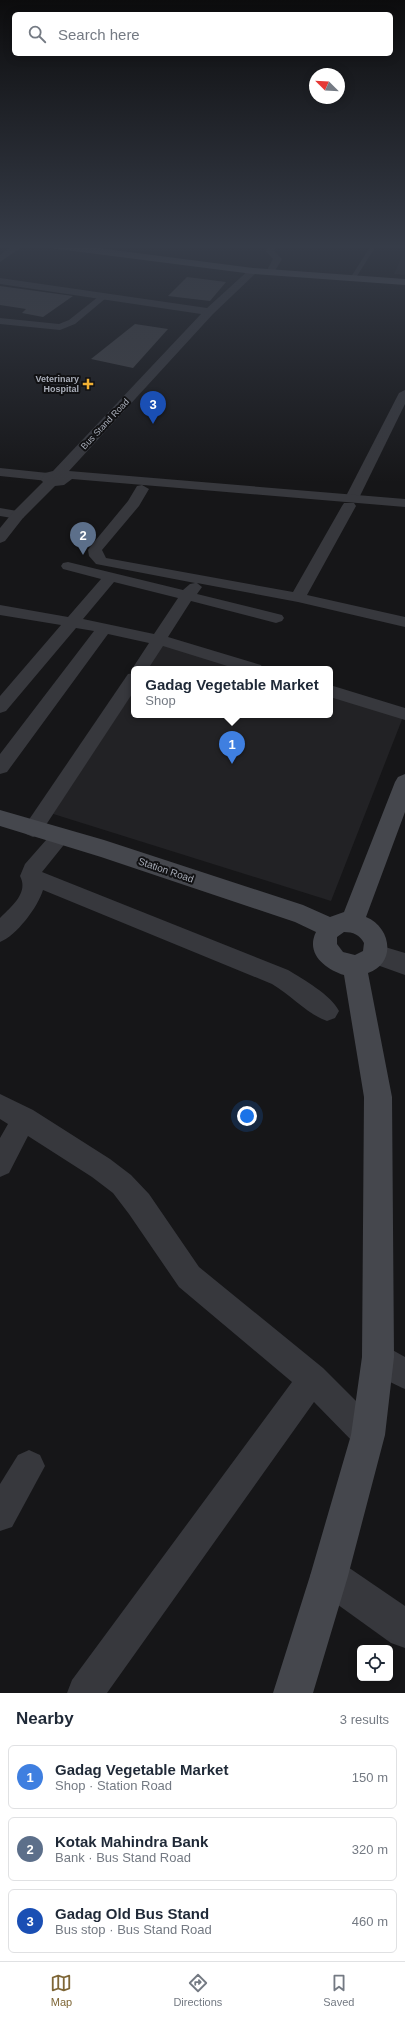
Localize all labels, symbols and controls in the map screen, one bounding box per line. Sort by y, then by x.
search box [12,12,393,56]
icon: search [26,23,48,45]
text: Search here [58,26,140,43]
north arrow [309,68,345,104]
place label: Veterinary Hospital [35,374,79,394]
marker: Veterinary Hospital [82,378,94,390]
pin: 3 [140,391,166,424]
street label: Bus Stand Road [79,397,131,451]
pin: 2 [70,522,96,555]
popup [131,666,333,718]
text: Gadag Vegetable Market [145,676,319,693]
text: Shop [145,693,176,708]
pin: 1 [219,731,245,764]
street label: Station Road [137,855,195,885]
your location [237,1106,257,1126]
map controls [357,1645,393,1681]
button: locate [357,1645,393,1681]
text: Nearby [16,1709,74,1728]
text: 3 results [340,1712,389,1727]
text: Gadag Vegetable Market [55,1761,228,1778]
text: 1 [26,1770,34,1785]
text: 150 m [352,1770,388,1785]
text: Shop · Station Road [55,1778,172,1793]
text: Kotak Mahindra Bank [55,1833,208,1850]
text: 2 [26,1842,34,1857]
text: 320 m [352,1842,388,1857]
text: Bank · Bus Stand Road [55,1850,191,1865]
text: Gadag Old Bus Stand [55,1905,209,1922]
text: 3 [26,1914,34,1929]
text: 460 m [352,1914,388,1929]
text: Bus stop · Bus Stand Road [55,1922,212,1937]
tab: Map [50,1972,72,2008]
tab: Directions [173,1972,222,2008]
tab: Saved [323,1972,354,2008]

